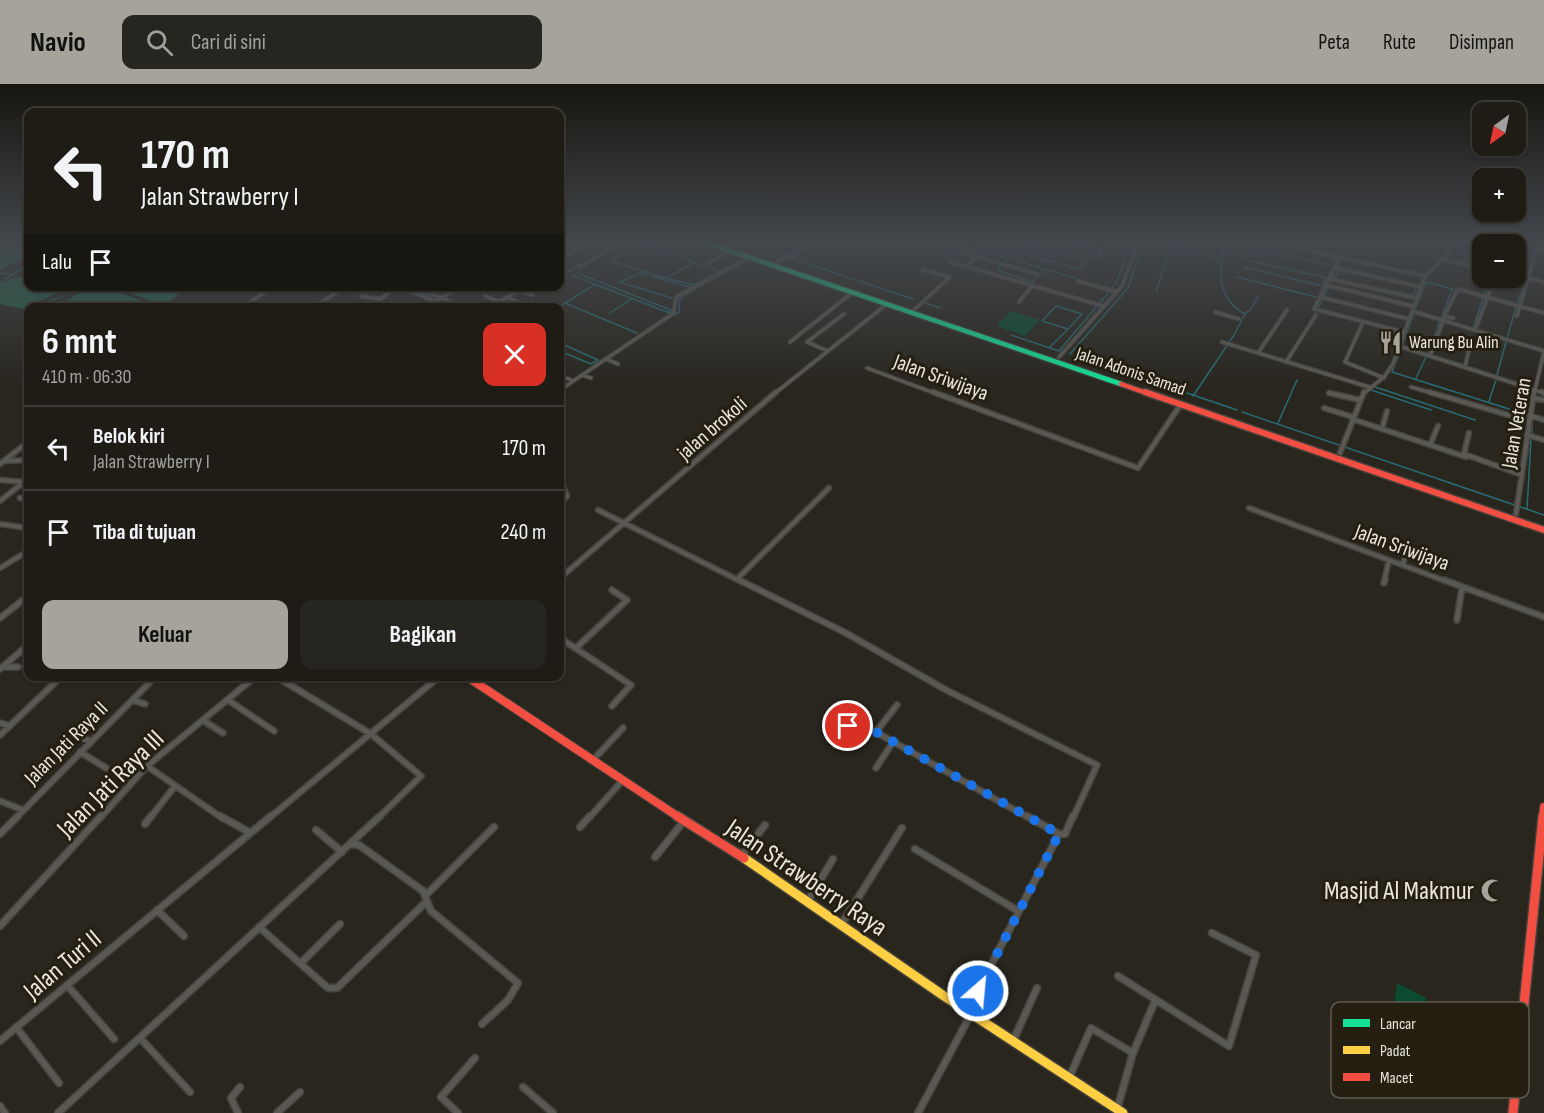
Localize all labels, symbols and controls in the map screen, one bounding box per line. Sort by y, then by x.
search box [122,15,542,69]
text: Navio [30,26,86,59]
icon: search [143,26,176,59]
text: Cari di sini [191,29,266,56]
text: Peta [1318,30,1350,55]
text: Rute [1383,30,1416,55]
text: Disimpan [1449,30,1514,55]
north arrow [1472,102,1526,156]
map controls [1472,102,1526,288]
text: 170 m [141,130,230,181]
icon: left [42,132,120,210]
button: + [1472,168,1526,222]
text: Jalan Strawberry I [141,181,299,213]
button: − [1472,234,1526,288]
icon: arrive [84,246,117,279]
text: Lalu [42,249,72,276]
text: 6 mnt [42,321,117,364]
button: close [483,323,546,386]
restaurant icon: Warung Bu Alin [1378,329,1404,355]
place label: Warung Bu Alin [1409,332,1499,353]
street label: Jalan Adonis Samad [1072,343,1189,400]
street label: Jalan Sriwijaya [889,348,992,406]
text: 410 m · 06:30 [42,365,131,389]
street label: Jalan Veteran [1496,376,1537,471]
street label: jalan brokoli [672,391,752,466]
text: Belok kiri [93,423,165,450]
icon: left [42,432,75,465]
text: 170 m [502,435,546,462]
text: Jalan Strawberry I [93,450,210,474]
icon: arrive [42,516,75,549]
street label: Jalan Sriwijaya [1350,518,1453,576]
text: Tiba di tujuan [93,519,196,546]
text: 240 m [500,519,546,546]
button: Keluar [42,600,288,669]
button: Bagikan [300,600,546,669]
street label: Jalan Jati Raya II [19,696,113,791]
pin [822,700,873,751]
icon: arrive [831,709,864,742]
street label: Jalan Jati Raya III [50,724,171,845]
street label: Jalan Strawberry Raya [719,812,893,944]
place label: Masjid Al Makmur [1324,876,1475,907]
mosque icon: Masjid Al Makmur [1479,877,1505,903]
street label: Jalan Turi II [17,924,108,1007]
position arrow [946,959,1010,1023]
legend [1331,1002,1529,1098]
text: Lancar [1380,1015,1416,1034]
text: Padat [1380,1042,1411,1061]
text: Macet [1380,1069,1413,1088]

